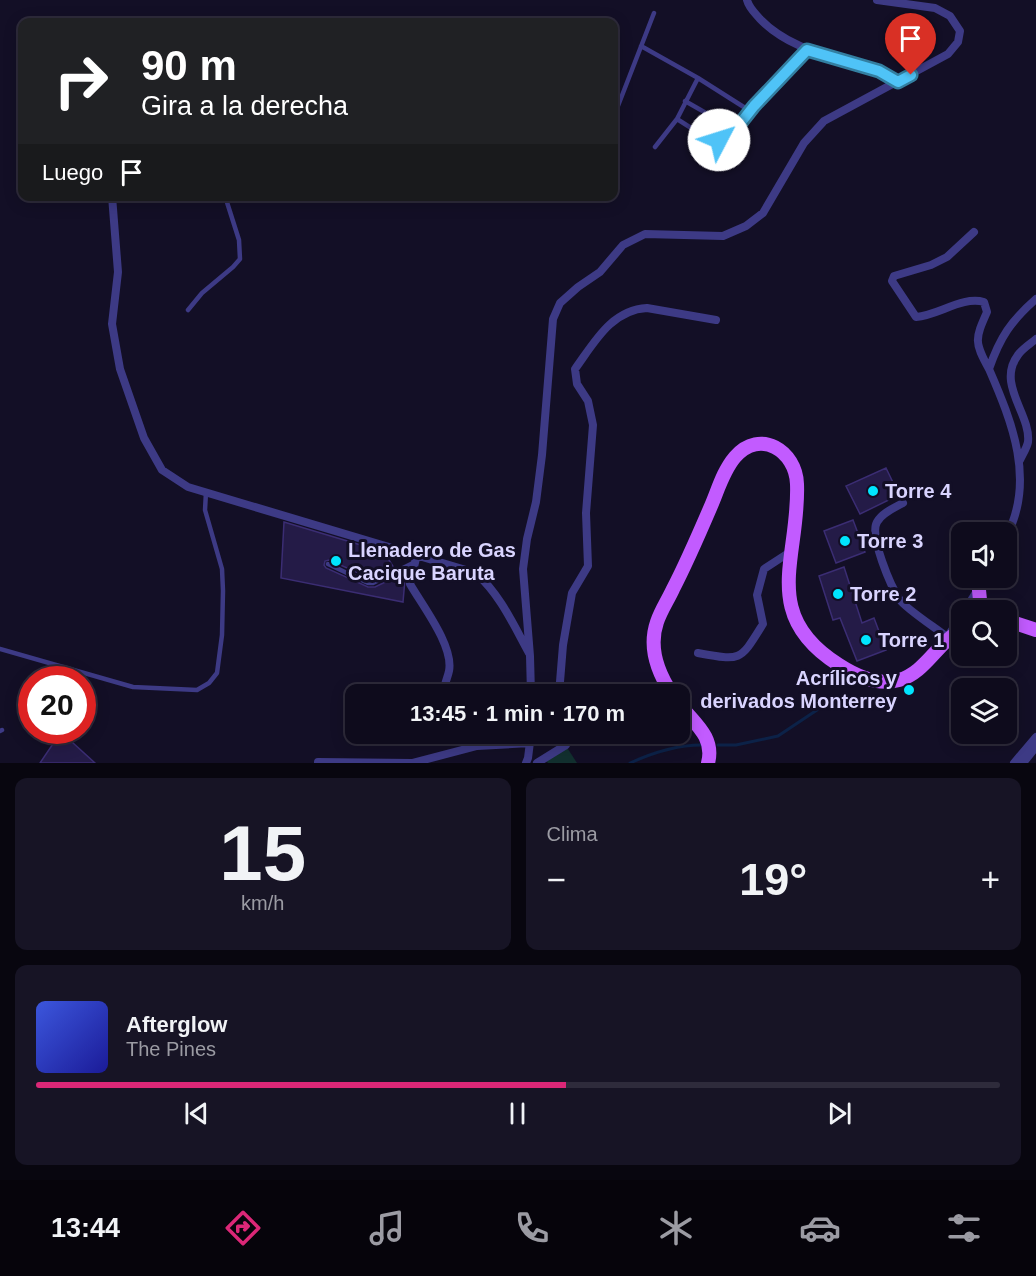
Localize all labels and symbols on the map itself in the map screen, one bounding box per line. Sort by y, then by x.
pin [885,13,936,75]
position arrow [687,108,751,172]
place label: Torre 4 [885,480,952,502]
marker: Torre 4 [866,484,880,498]
place label: Torre 3 [857,530,923,552]
marker: Torre 3 [838,534,852,548]
place label: Llenadero de Gas Cacique Baruta [348,539,516,584]
marker: Llenadero de Gas Cacique Baruta [329,554,343,568]
place label: Torre 2 [850,583,916,605]
marker: Torre 2 [831,587,845,601]
place label: Torre 1 [878,629,944,651]
marker: Torre 1 [859,633,873,647]
speed limit sign: 20 [18,666,96,744]
place label: Acrílicos y derivados Monterrey [700,667,898,712]
marker: Acrílicos y derivados Monterrey [902,683,916,697]

